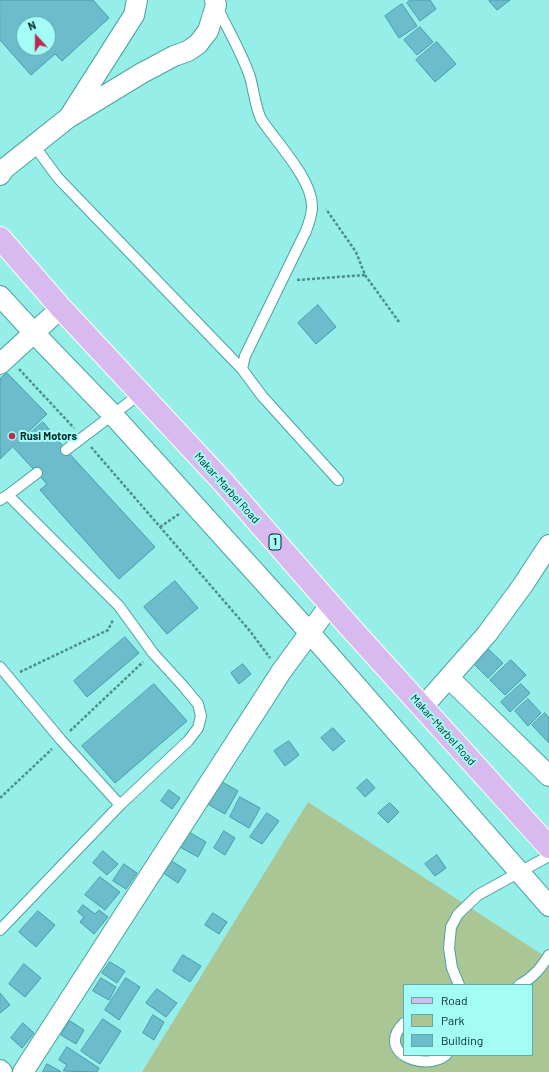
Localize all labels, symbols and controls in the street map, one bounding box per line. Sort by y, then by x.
north arrow [16,16,56,56]
text: N [26,18,38,33]
place label: Rusi Motors [20,429,77,443]
marker: Rusi Motors [7,431,17,441]
street label: Makar-Marbel Road [192,450,262,526]
road number: 1 [269,534,281,550]
street label: Makar-Marbel Road [408,692,478,768]
legend [403,984,533,1056]
text: Road [441,993,468,1007]
text: Park [441,1013,465,1027]
text: Building [441,1033,483,1047]

